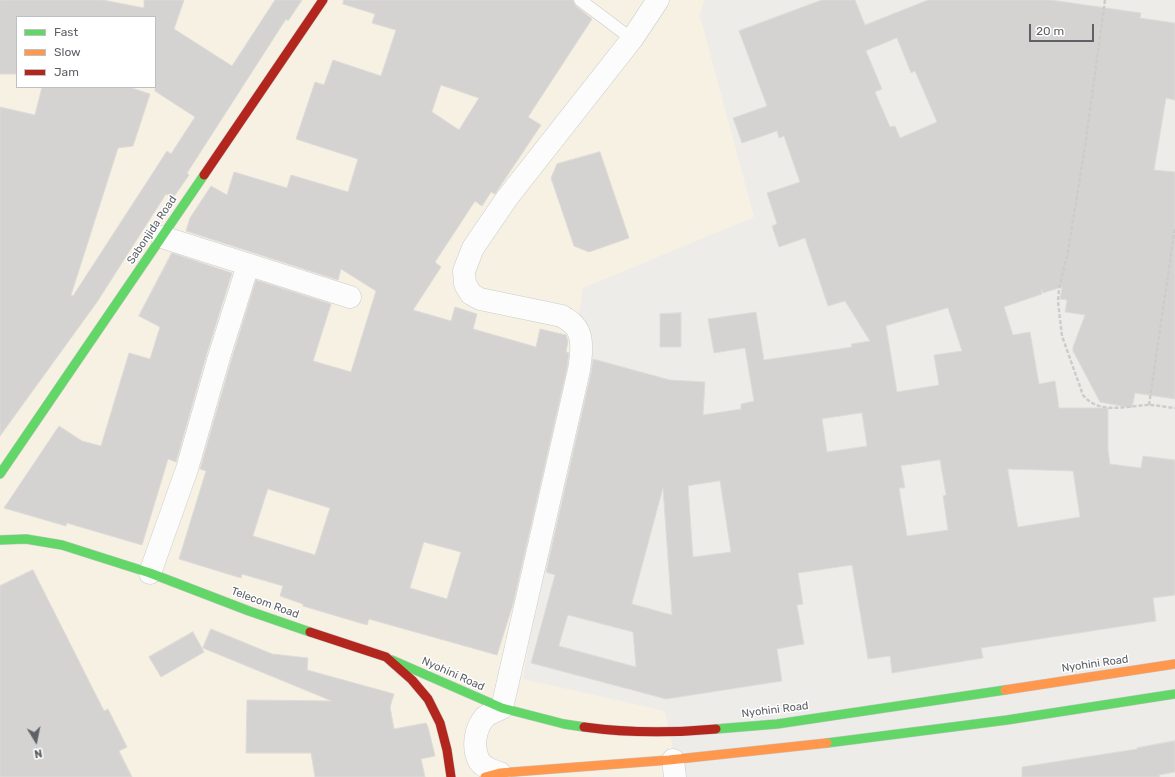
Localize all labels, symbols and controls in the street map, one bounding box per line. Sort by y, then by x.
legend [16,16,156,88]
scale bar [1031,16,1096,42]
text: 20 m [1036,24,1064,38]
text: Fast [54,25,78,39]
text: Slow [54,45,81,59]
text: Jam [54,65,79,79]
street label: Sabonjida Road [124,193,180,267]
street label: Telecom Road [229,585,301,621]
street label: Nyohini Road [1061,653,1129,675]
street label: Nyohini Road [420,654,486,694]
street label: Nyohini Road [741,699,809,721]
north arrow [16,721,56,761]
text: N [33,746,43,760]

